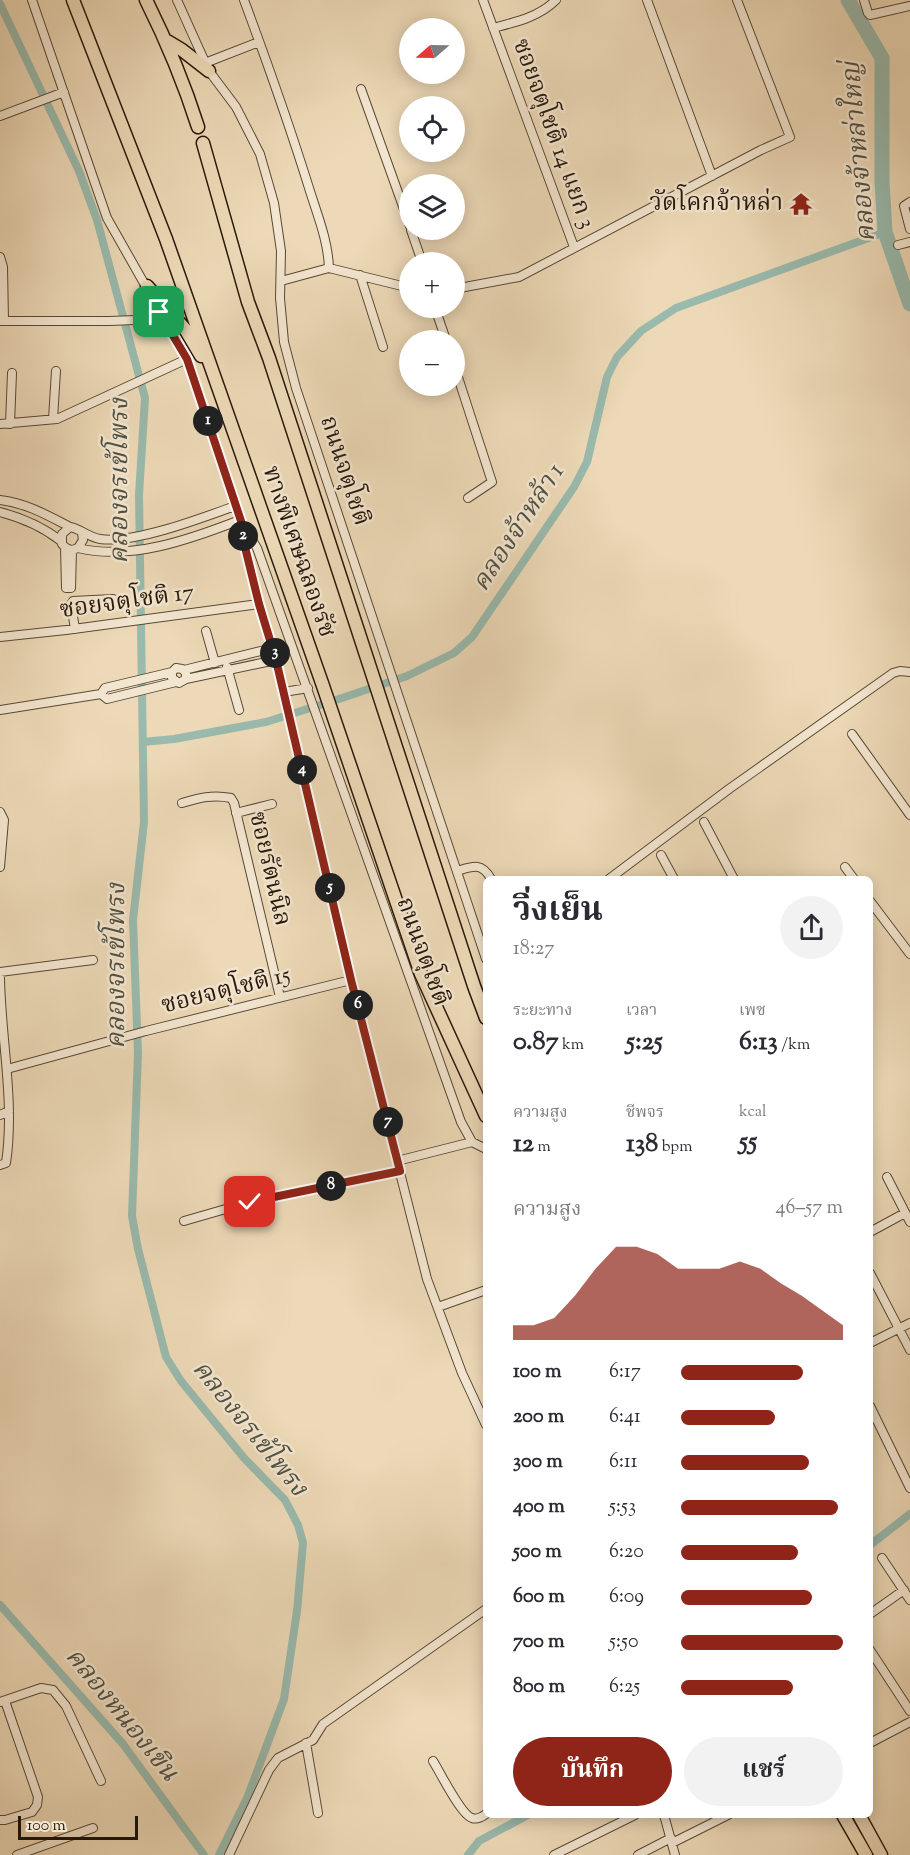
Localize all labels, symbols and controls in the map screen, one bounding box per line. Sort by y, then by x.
north arrow [399,18,465,84]
map controls [399,18,465,396]
street label: ซอยจตุโชติ 14 แยก 3 [503,33,606,234]
water label: คลองจ้าหล่าใหญ่ [831,56,886,244]
button: locate [399,96,465,162]
button: layers [399,174,465,240]
place label: วัดโคกจ้าหล่า [650,184,783,221]
temple icon: วัดโคกจ้าหล่า [788,191,814,217]
button: + [399,252,465,318]
pin [133,286,184,337]
icon: arrive [142,295,175,328]
button: − [399,330,465,396]
water label: คลองจรเข้โพรง [100,397,139,564]
pin: 1 [193,406,223,436]
text: 1 [205,409,211,432]
street label: ถนนจตุโชติ [310,411,381,530]
water label: คลองจ้าหล้า 1 [464,457,574,599]
street label: ทางพิเศษฉลองรัช [253,462,343,642]
pin: 2 [228,521,258,551]
text: 2 [239,524,247,547]
street label: ซอยจตุโชติ 17 [57,573,196,628]
pin: 3 [260,638,290,668]
text: 3 [272,641,278,664]
pin: 4 [287,755,317,785]
text: 4 [298,758,306,781]
street label: ซอยรัตนนิล [239,809,299,929]
pin: 5 [315,873,345,903]
text: 5 [327,876,333,899]
water label: คลองจรเข้โพรง [97,882,136,1049]
text: วิ่งเย็น [513,888,603,936]
street label: ถนนจตุโชติ [387,892,460,1011]
button: share [780,896,843,959]
text: 18:27 [513,935,554,964]
street label: ซอยจตุโชติ 15 [157,956,294,1023]
pin: 6 [343,990,373,1020]
text: 6 [354,993,362,1016]
text: ระยะทาง [513,1000,572,1023]
text: เวลา [626,1000,657,1023]
text: เพซ [739,1000,766,1023]
text: 0.87 [513,1024,559,1061]
text: 5:25 [626,1024,663,1061]
text: 6:13 [739,1024,778,1061]
text: km [559,1034,584,1057]
text: /km [778,1034,810,1057]
text: kcal [739,1101,767,1124]
text: ความสูง [513,1102,568,1125]
text: ชีพจร [626,1102,664,1125]
pin: 7 [373,1107,403,1137]
text: 7 [384,1110,392,1133]
text: 55 [739,1124,757,1161]
text: 12 [513,1126,534,1163]
text: 138 [626,1126,658,1163]
text: m [534,1136,551,1159]
text: bpm [658,1136,692,1159]
pin: 8 [316,1171,346,1201]
text: 8 [327,1174,335,1197]
pin [224,1176,275,1227]
icon: check [233,1185,266,1218]
text: 46–57 m [776,1194,843,1223]
text: ความสูง [513,1196,581,1225]
water label: คลองจรเข้โพรง [182,1352,318,1506]
text: 100 m [513,1358,562,1387]
text: 6:17 [609,1358,641,1387]
text: 200 m [513,1403,564,1432]
text: 6:41 [609,1403,641,1432]
text: 300 m [513,1448,563,1477]
text: 6:11 [609,1448,638,1477]
text: 400 m [513,1493,565,1522]
text: 5:53 [609,1493,636,1522]
text: 500 m [513,1538,562,1567]
text: 6:20 [609,1538,644,1567]
text: 600 m [513,1583,565,1612]
text: 6:09 [609,1583,644,1612]
text: 700 m [513,1628,565,1657]
text: 5:50 [609,1628,638,1657]
water label: คลองหนองเขิน [55,1640,187,1790]
text: 800 m [513,1673,565,1702]
text: 6:25 [609,1673,640,1702]
button: บันทึก [513,1737,672,1806]
button: แชร์ [684,1737,843,1806]
scale bar [18,1813,138,1840]
text: 100 m [27,1815,66,1838]

